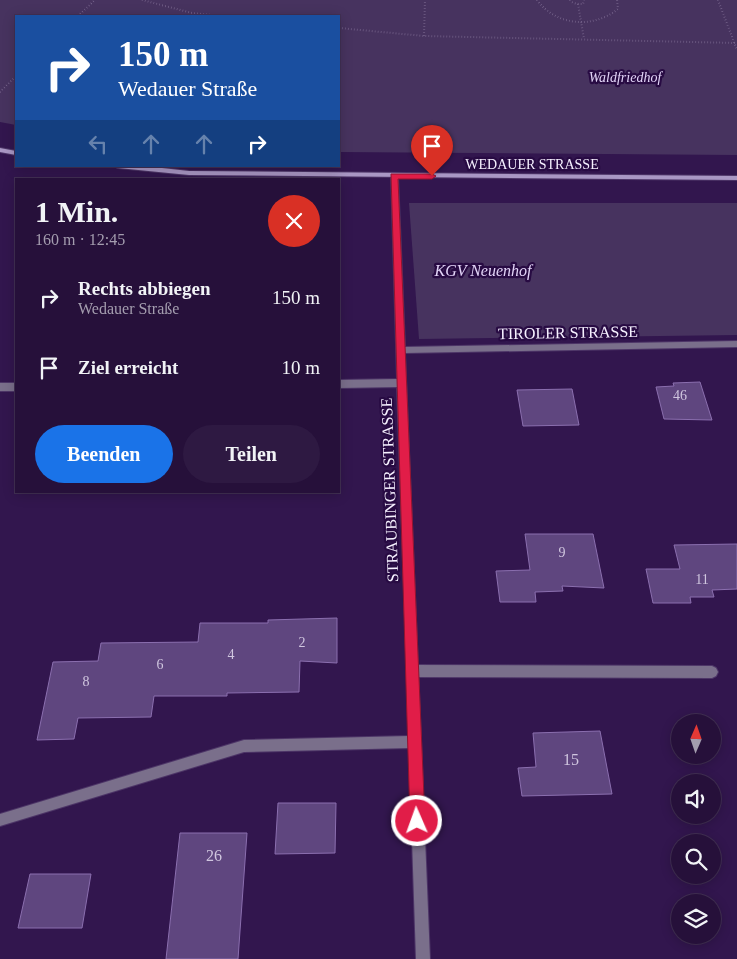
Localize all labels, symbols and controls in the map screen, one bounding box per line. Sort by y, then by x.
icon: right [35,35,100,100]
text: 150 m [118,35,208,74]
park label: Waldfriedhof [589,70,663,85]
text: Wedauer Straße [118,76,257,101]
pin [411,125,453,176]
icon: left [84,130,112,158]
icon: ahead [137,130,165,158]
icon: ahead [190,130,218,158]
icon: right [243,130,271,158]
icon: arrive [418,132,446,160]
street label: WEDAUER STRASSE [465,157,599,172]
text: 1 Min. [35,195,118,228]
button: close [268,195,320,247]
text: 160 m · 12:45 [35,231,125,248]
park label: KGV Neuenhof [433,262,534,280]
text: Rechts abbiegen [78,278,210,299]
icon: right [35,284,63,312]
text: 150 m [272,287,320,308]
text: Wedauer Straße [78,300,179,317]
street label: TIROLER STRASSE [498,323,638,342]
icon: arrive [35,354,63,382]
text: Ziel erreicht [78,357,178,378]
text: 10 m [281,357,320,378]
house number: 46 [673,388,687,403]
street label: STRAUBINGER STRASSE [378,397,401,582]
button: Beenden [35,425,173,483]
button: Teilen [183,425,320,483]
house number: 9 [559,545,566,560]
house number: 11 [695,572,709,587]
house number: 2 [299,635,306,650]
house number: 4 [228,647,235,662]
house number: 6 [157,657,164,672]
house number: 8 [83,674,90,689]
north arrow [671,714,721,764]
map controls [671,714,721,944]
house number: 15 [563,751,579,768]
button: sound [671,774,721,824]
position arrow [390,794,442,846]
button: search [671,834,721,884]
house number: 26 [206,847,222,864]
button: layers [671,894,721,944]

